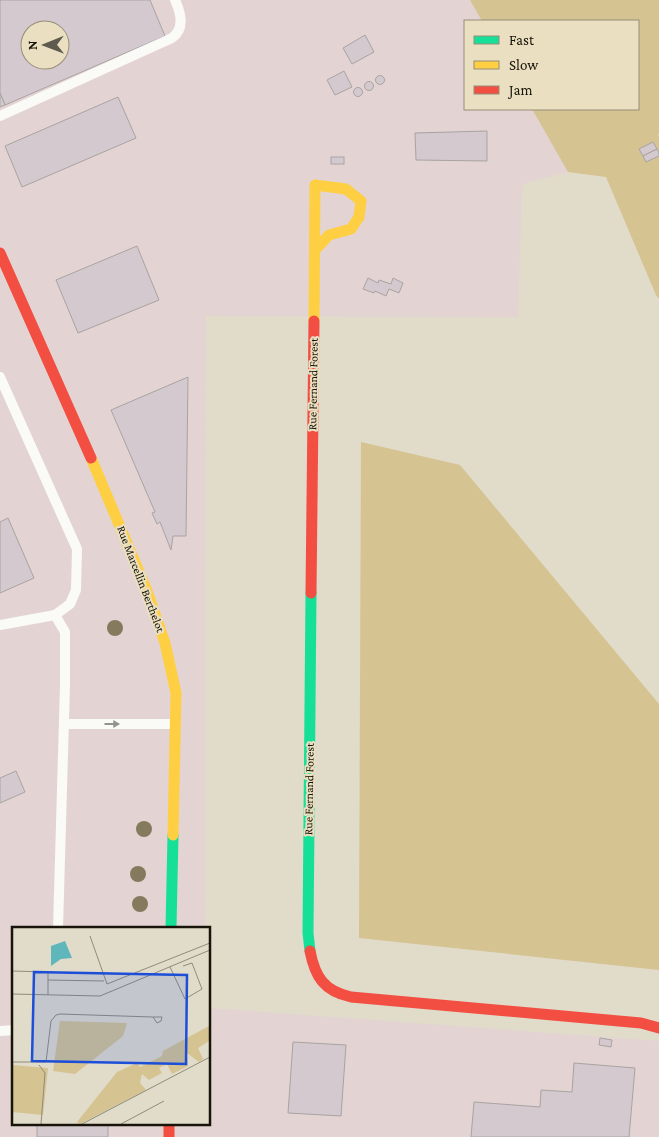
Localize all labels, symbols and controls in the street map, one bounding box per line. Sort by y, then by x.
north arrow [20,20,70,70]
legend [464,20,639,110]
text: Fast [509,32,535,48]
text: N [24,40,40,50]
text: Slow [509,57,539,73]
text: Jam [507,82,532,99]
street label: Rue Fernand Forest [305,337,321,430]
street label: Rue Marcellin Berthelot [114,524,168,635]
one-way arrow [105,720,121,728]
street label: Rue Fernand Forest [301,742,317,835]
inset map [12,927,210,1124]

